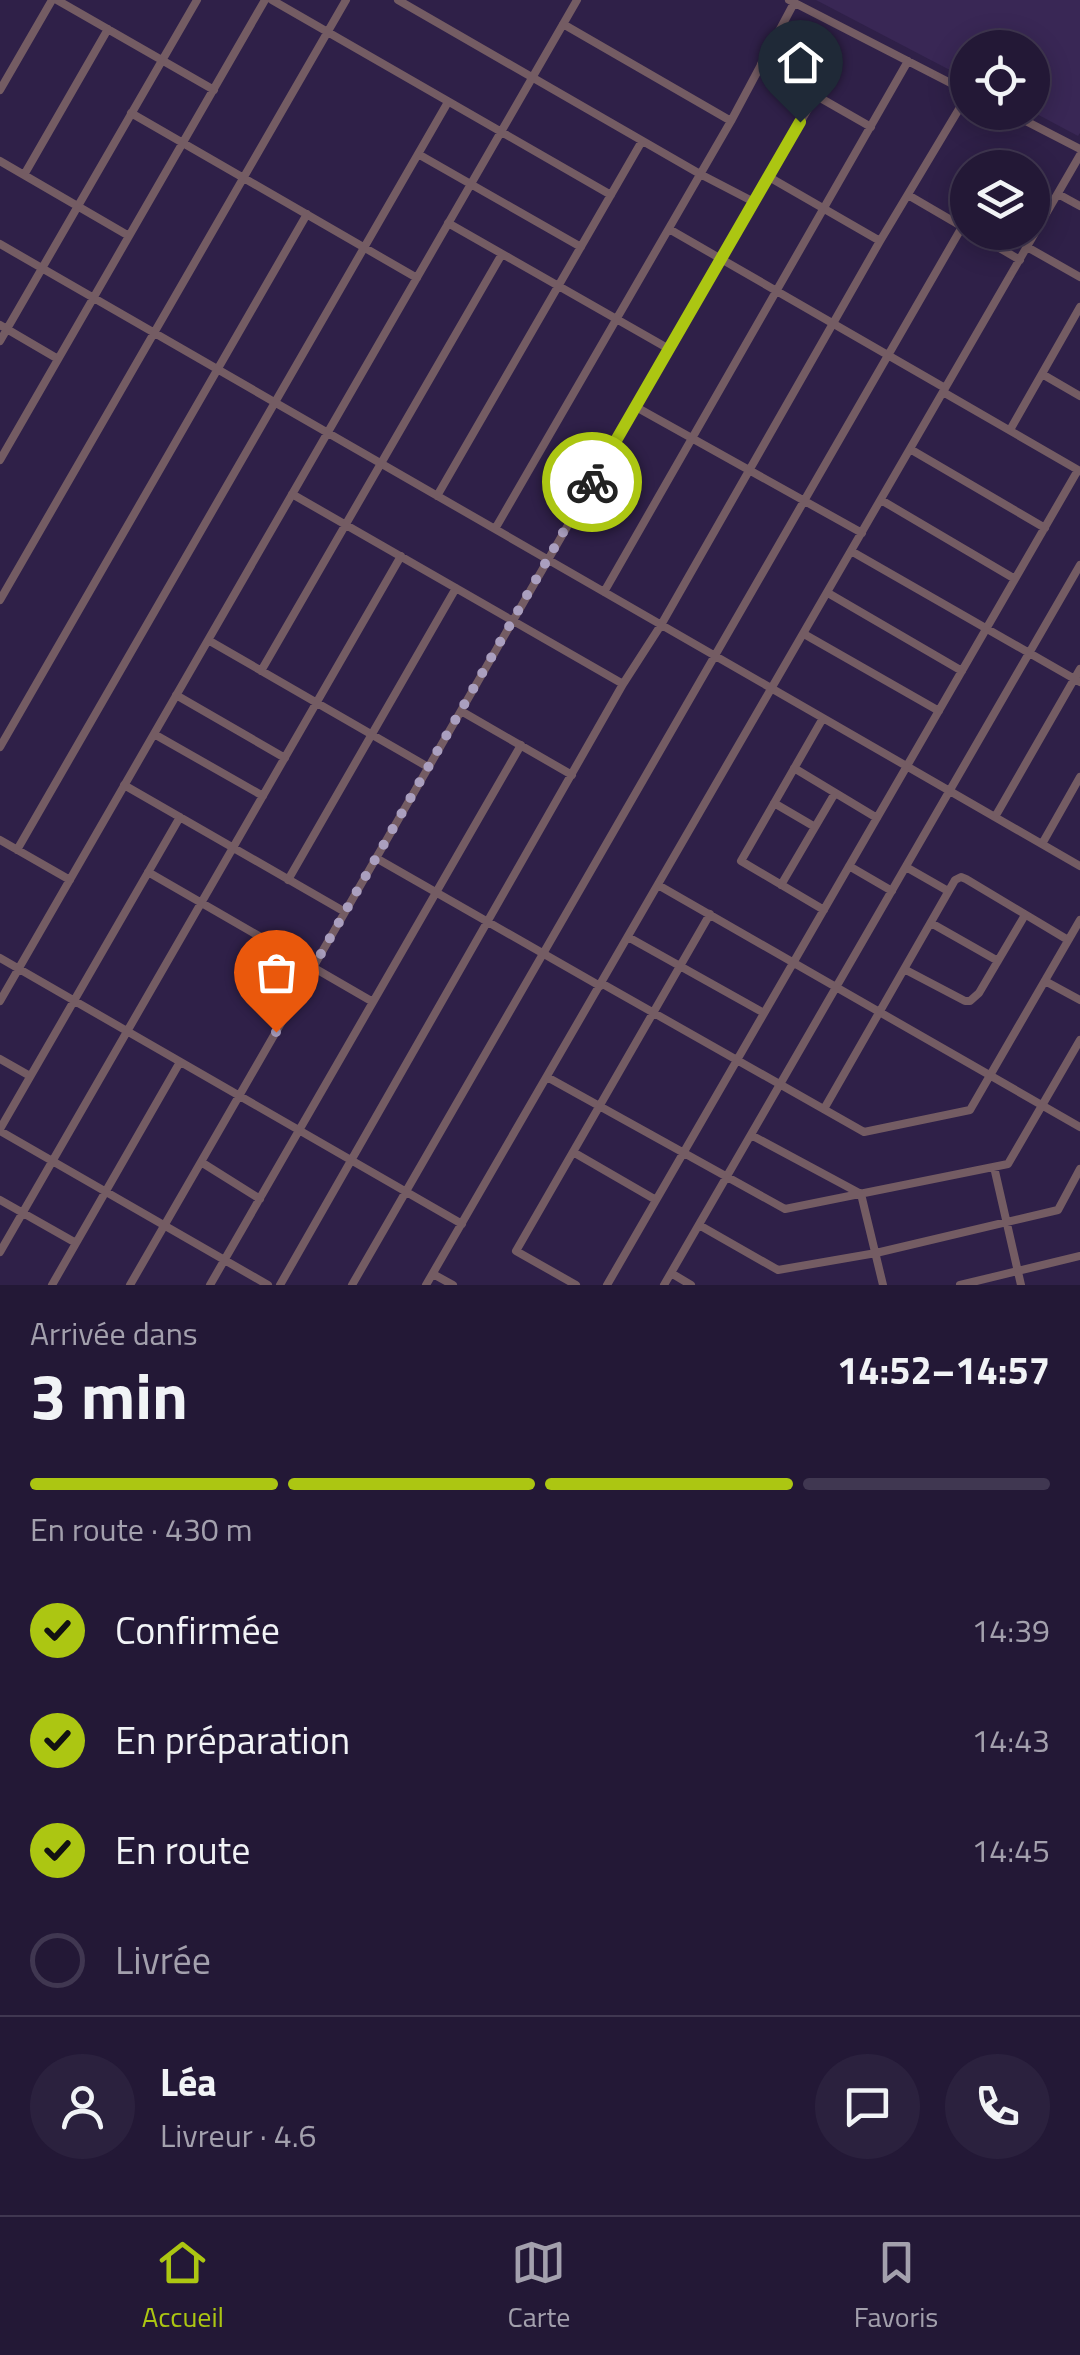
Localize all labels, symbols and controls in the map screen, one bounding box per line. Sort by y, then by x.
pin [758,20,843,123]
map controls [950,30,1050,250]
button: locate [950,30,1050,130]
icon: home [773,35,828,90]
button: layers [950,150,1050,250]
courier [542,432,642,532]
icon: bike [565,455,620,510]
pin [234,930,319,1033]
icon: bag [249,945,304,1000]
text: Arrivée dans [30,1309,198,1357]
text: 14:52–14:57 [837,1341,1050,1399]
text: 3 min [30,1345,188,1444]
text: En route · 430 m [30,1505,253,1553]
text: Confirmée [115,1601,280,1659]
icon: check [30,1603,85,1658]
text: 14:39 [971,1606,1050,1654]
text: En préparation [115,1711,350,1769]
icon: check [30,1713,85,1768]
text: 14:43 [971,1716,1050,1764]
text: En route [115,1821,250,1879]
icon: check [30,1823,85,1878]
text: 14:45 [971,1826,1050,1874]
text: Livrée [115,1931,211,1989]
text: Léa [160,2053,217,2111]
button: person [30,2054,135,2159]
button: chat [815,2054,920,2159]
button: phone [945,2054,1050,2159]
text: Livreur · 4.6 [160,2111,316,2159]
tab: Accueil [142,2235,224,2338]
tab: Carte [507,2235,570,2338]
tab: Favoris [854,2235,938,2338]

